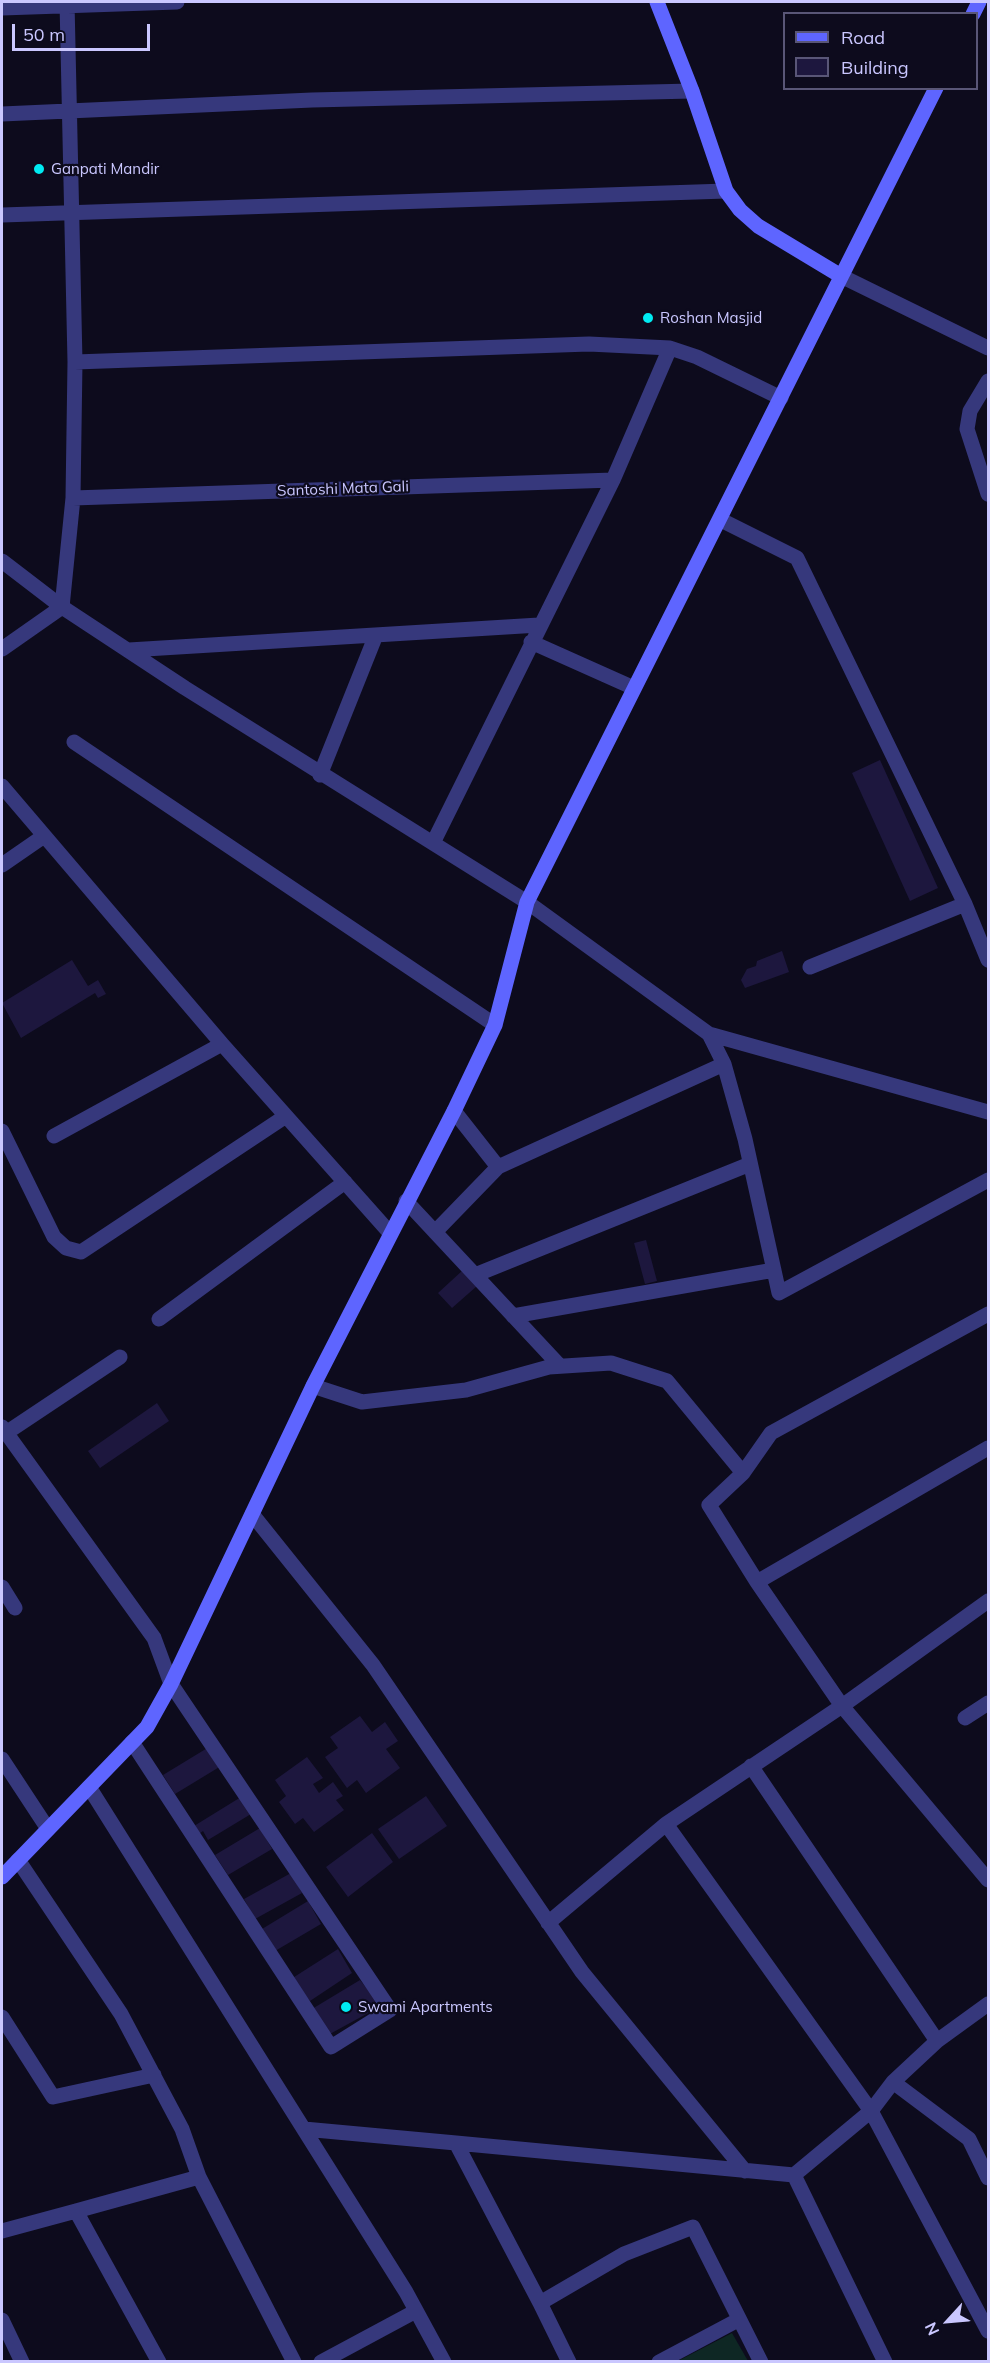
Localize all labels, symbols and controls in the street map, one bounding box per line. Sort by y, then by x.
scale bar [15,12,153,50]
legend [783,12,978,90]
text: 50 m [23,23,65,46]
text: Road [841,26,885,49]
text: Building [841,56,909,79]
place label: Ganpati Mandir [51,160,159,178]
marker: Ganpati Mandir [32,162,46,176]
place label: Roshan Masjid [660,309,762,327]
marker: Roshan Masjid [641,311,655,325]
street label: Santoshi Mata Gali [277,478,409,500]
place label: Swami Apartments [358,1998,493,2016]
marker: Swami Apartments [339,2000,353,2014]
north arrow [918,2291,978,2351]
text: N [920,2319,943,2339]

